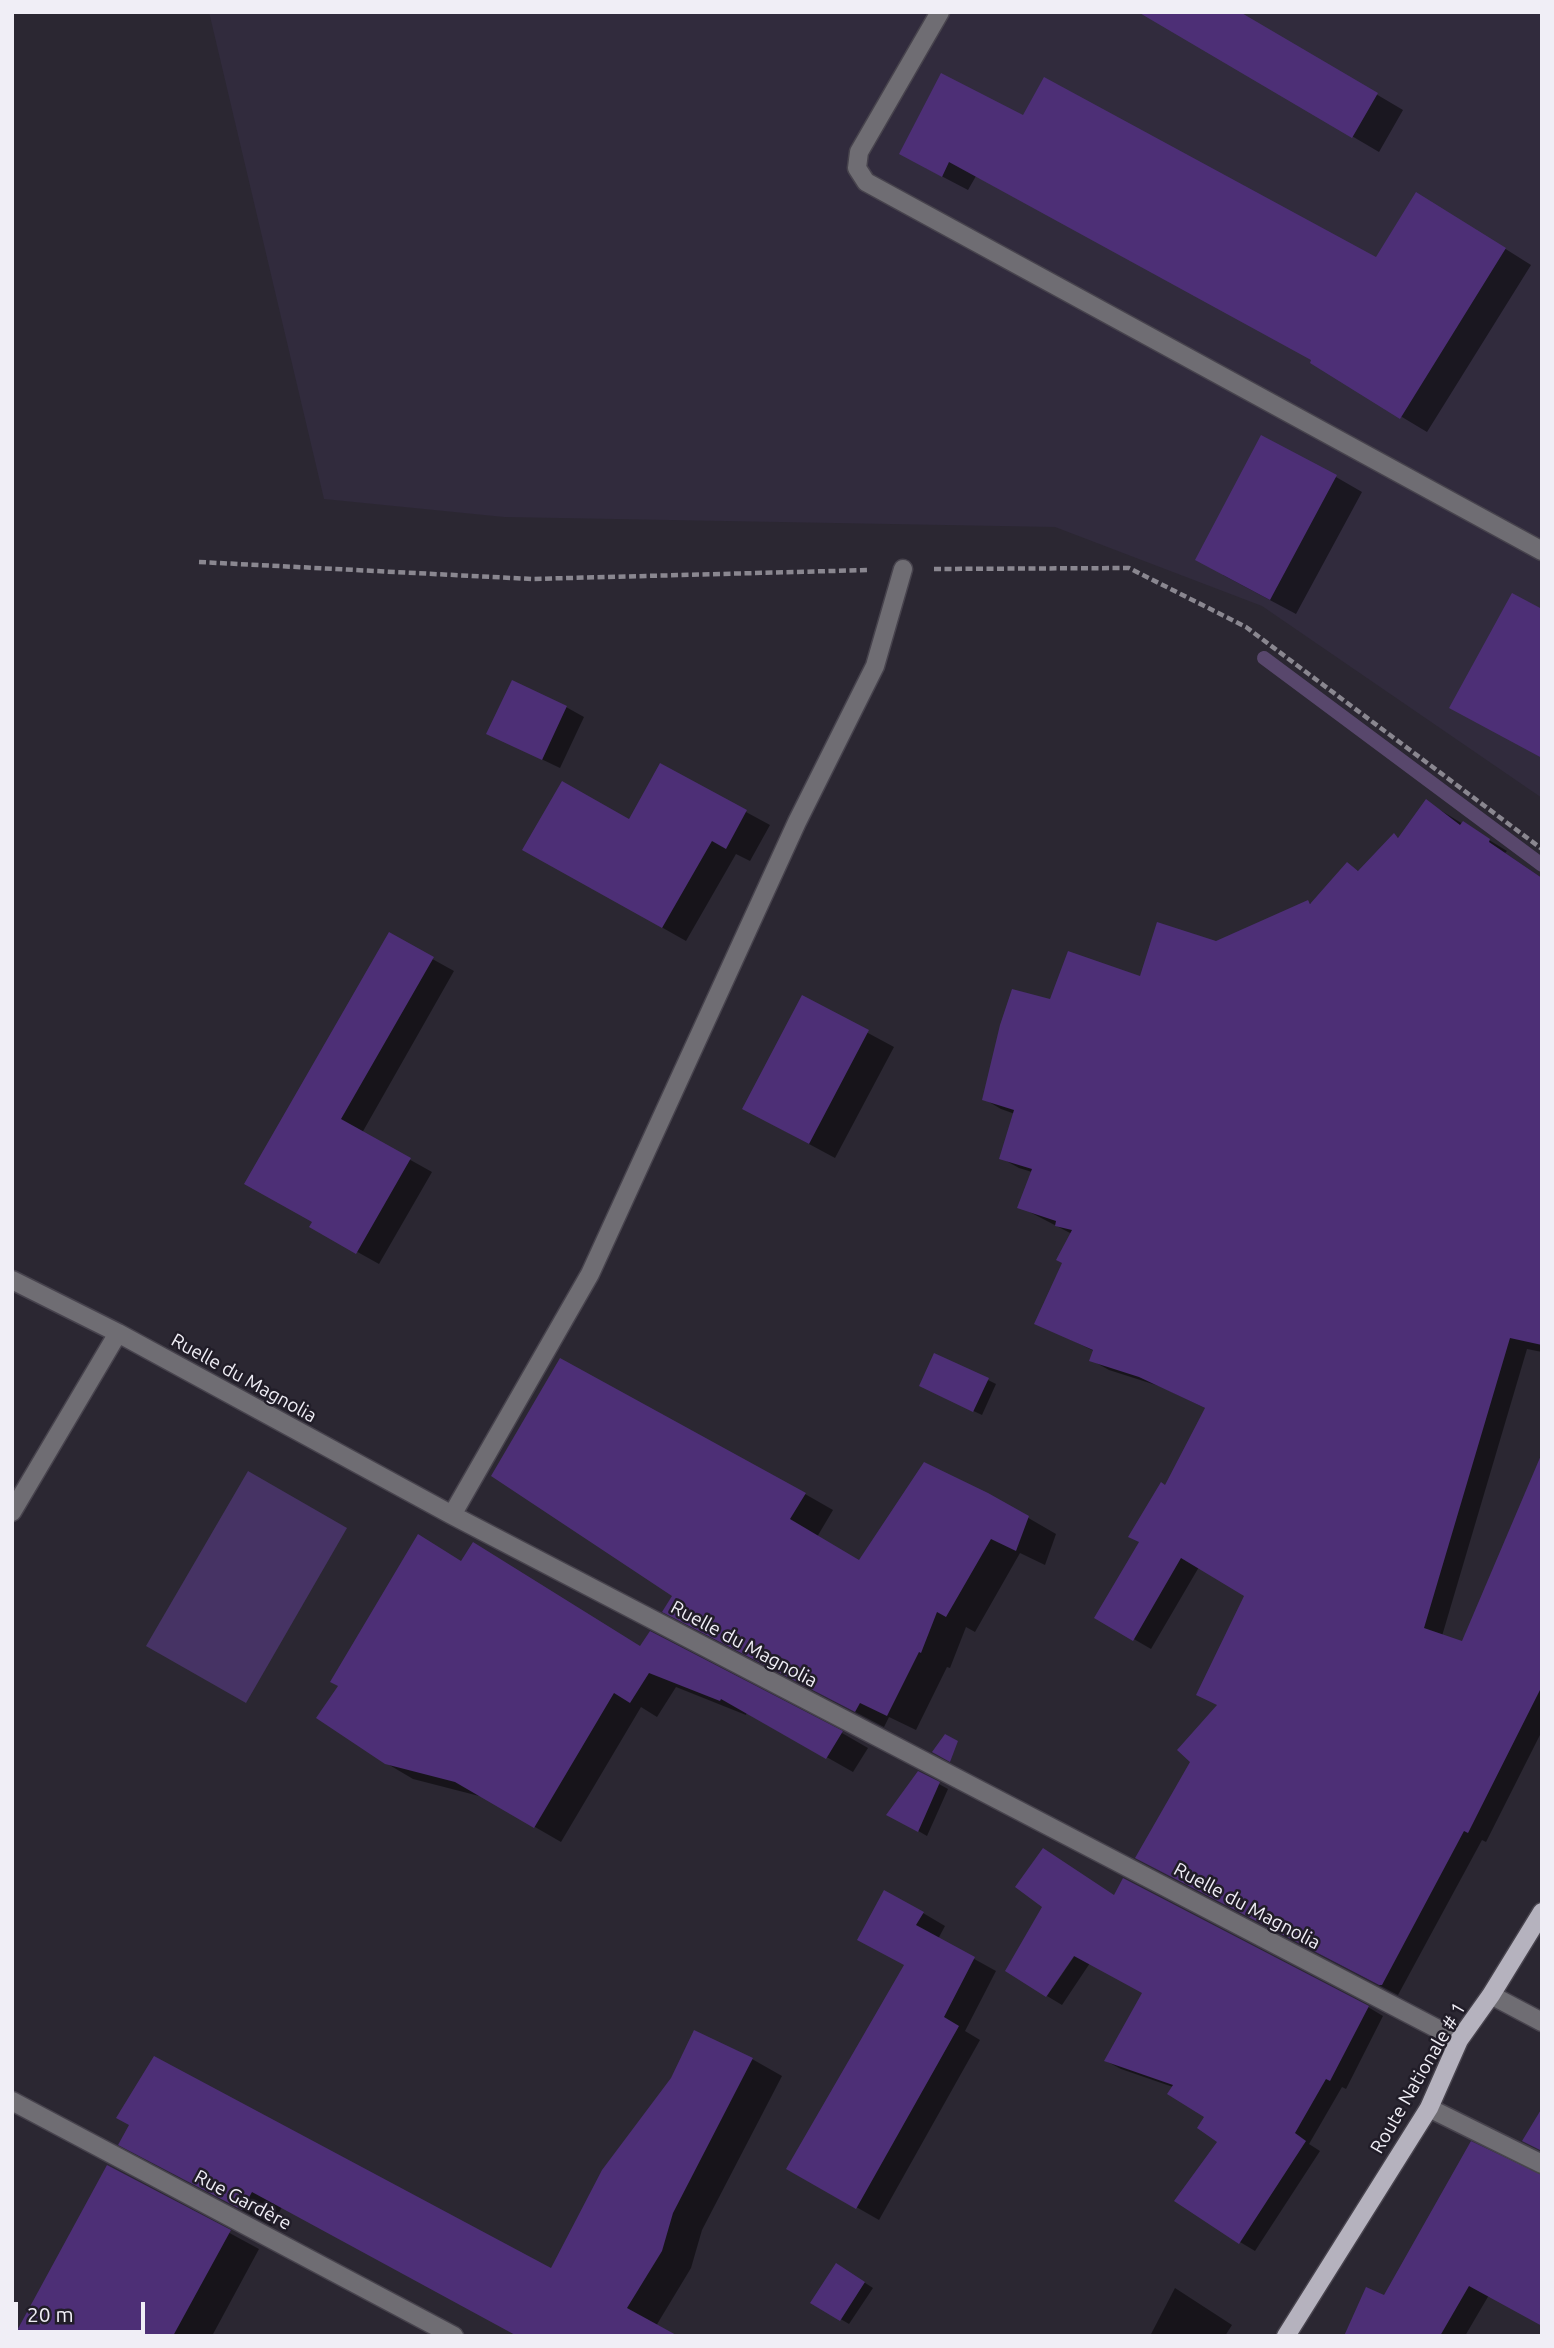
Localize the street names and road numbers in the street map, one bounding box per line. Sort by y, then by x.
street label: Ruelle du Magnolia [167,1329,321,1427]
street label: Ruelle du Magnolia [667,1596,821,1692]
street label: Ruelle du Magnolia [1170,1858,1324,1954]
street label: Route Nationale # 1 [1365,1998,1471,2158]
street label: Rue Gardère [191,2165,295,2235]

